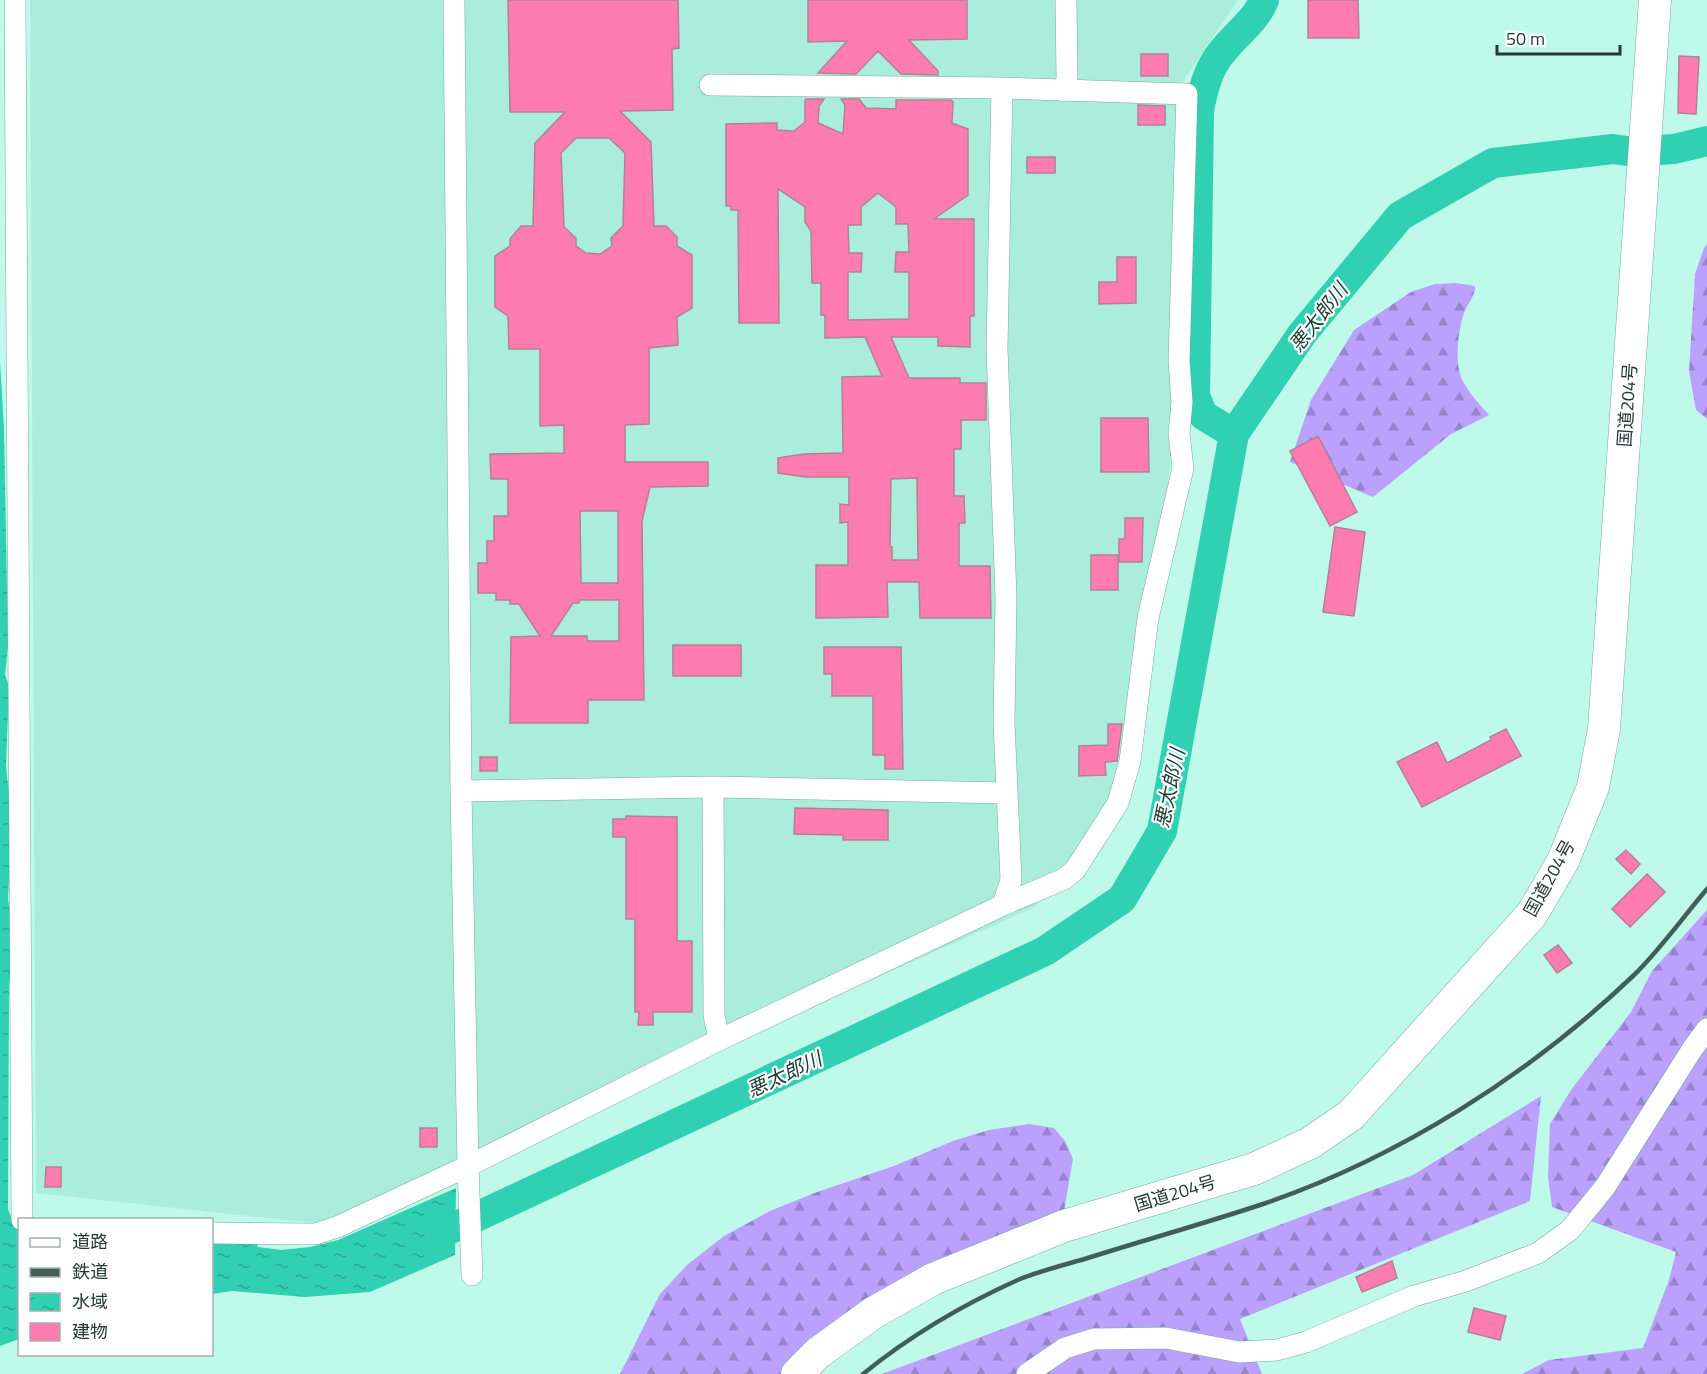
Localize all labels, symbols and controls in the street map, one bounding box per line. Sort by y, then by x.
scale bar [1497,18,1620,56]
text: 50 m [1506,25,1545,52]
water label: 悪太郎川 [1281,274,1356,358]
street label: 国道204号 [1611,362,1643,448]
water label: 悪太郎川 [1146,744,1193,830]
street label: 国道204号 [1517,835,1581,921]
water label: 悪太郎川 [741,1042,829,1105]
street label: 国道204号 [1131,1168,1219,1218]
legend [18,1218,213,1356]
text: 道路 [72,1228,108,1255]
text: 鉄道 [72,1258,108,1285]
text: 水域 [72,1288,108,1315]
text: 建物 [72,1318,108,1345]

